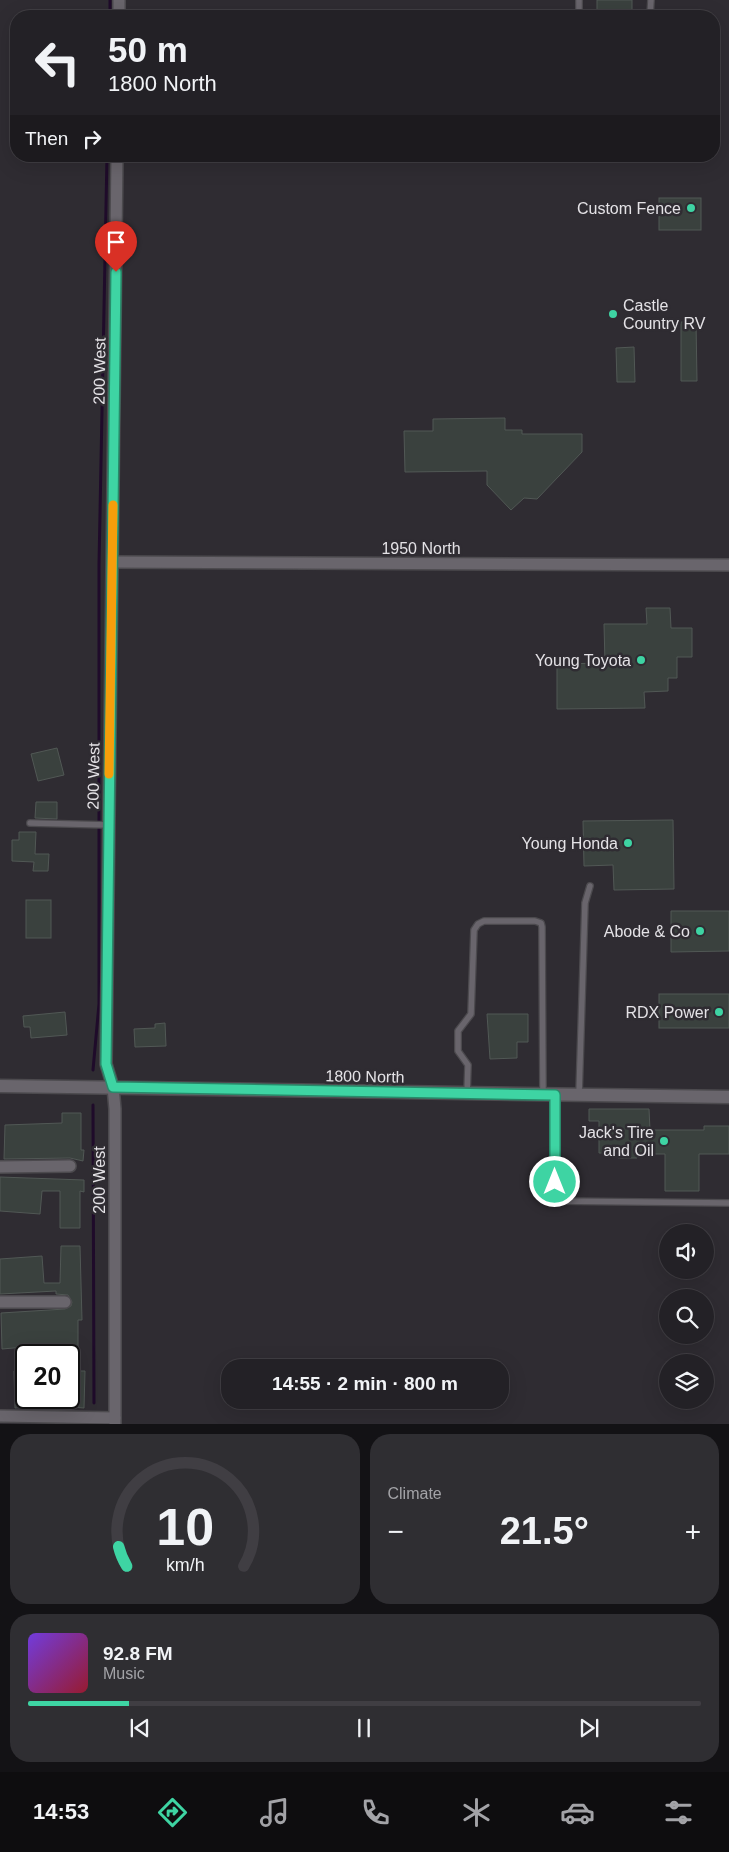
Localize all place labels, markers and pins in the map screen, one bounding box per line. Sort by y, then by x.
place label: Custom Fence [577,200,681,217]
marker: Custom Fence [685,202,697,214]
pin [95,221,137,272]
place label: Castle Country RV [623,297,706,332]
marker: Castle Country RV [607,308,619,320]
place label: Young Toyota [535,652,631,669]
marker: Young Toyota [635,654,647,666]
place label: Young Honda [522,835,618,852]
marker: Young Honda [622,837,634,849]
place label: Abode & Co [604,923,690,940]
marker: Abode & Co [694,925,706,937]
place label: RDX Power [625,1004,710,1021]
marker: RDX Power [713,1006,725,1018]
place label: Jack's Tire and Oil [579,1124,654,1159]
marker: Jack's Tire and Oil [658,1135,670,1147]

